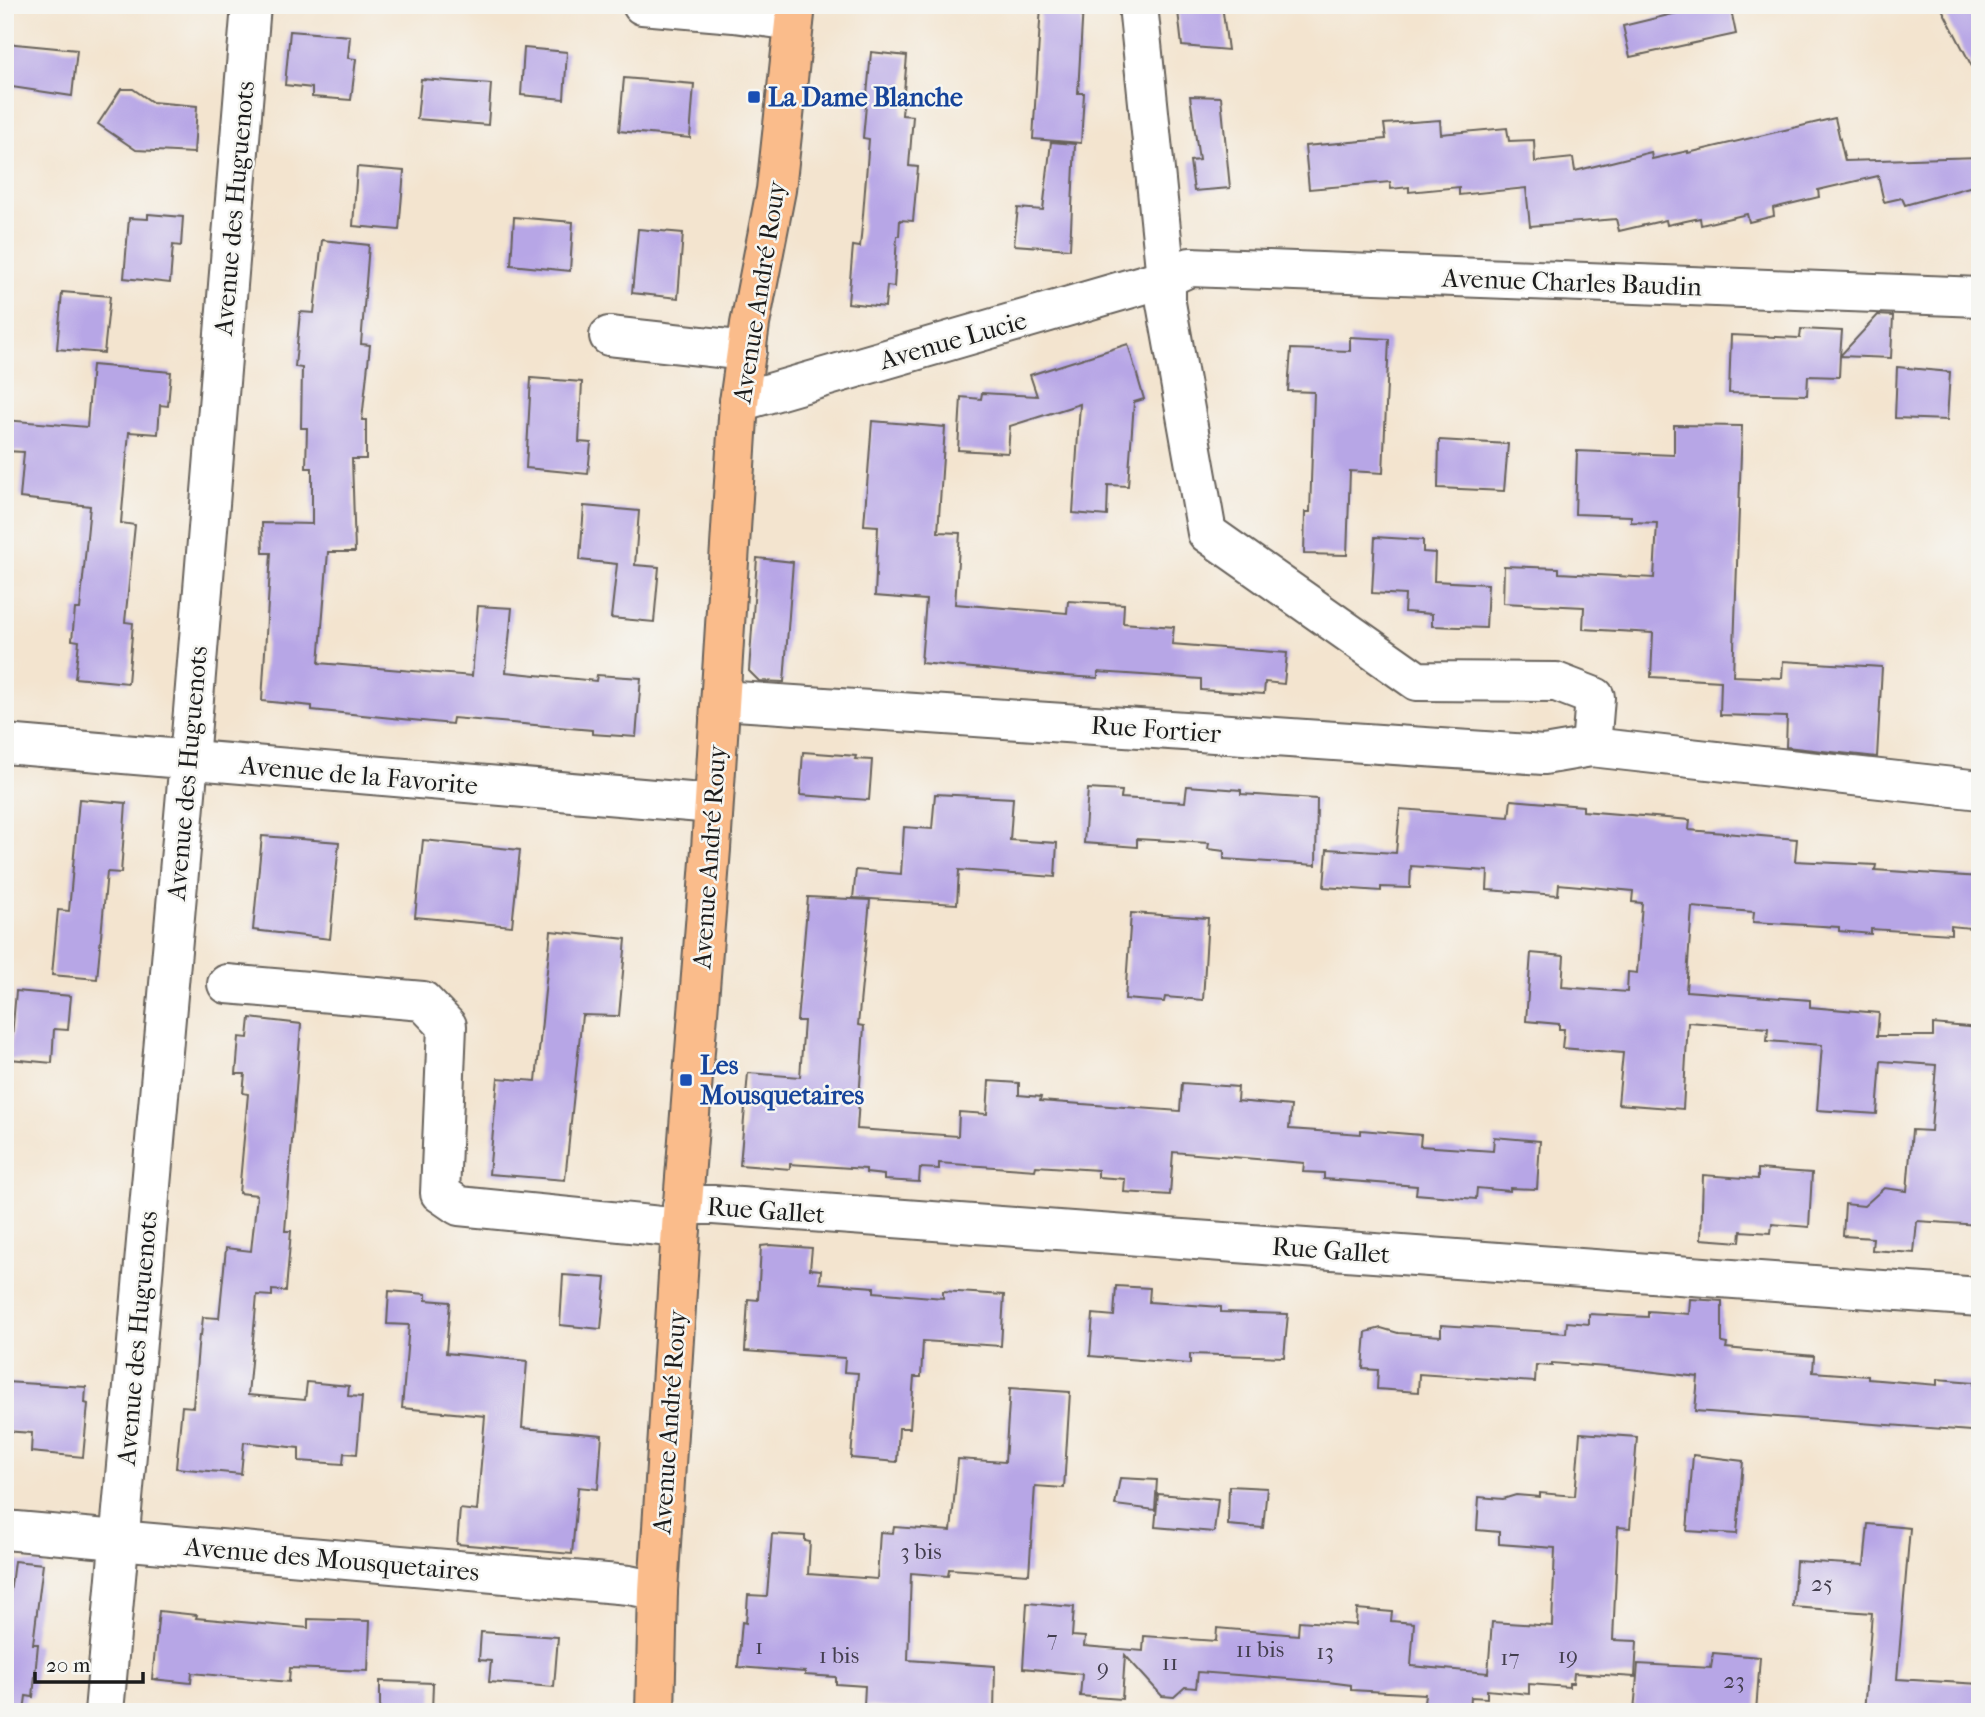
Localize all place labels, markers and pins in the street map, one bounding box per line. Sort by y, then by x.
place label: La Dame Blanche [768,82,963,113]
marker: La Dame Blanche [746,89,762,105]
place label: Les Mousquetaires [700,1050,864,1111]
marker: Les Mousquetaires [678,1072,694,1088]

